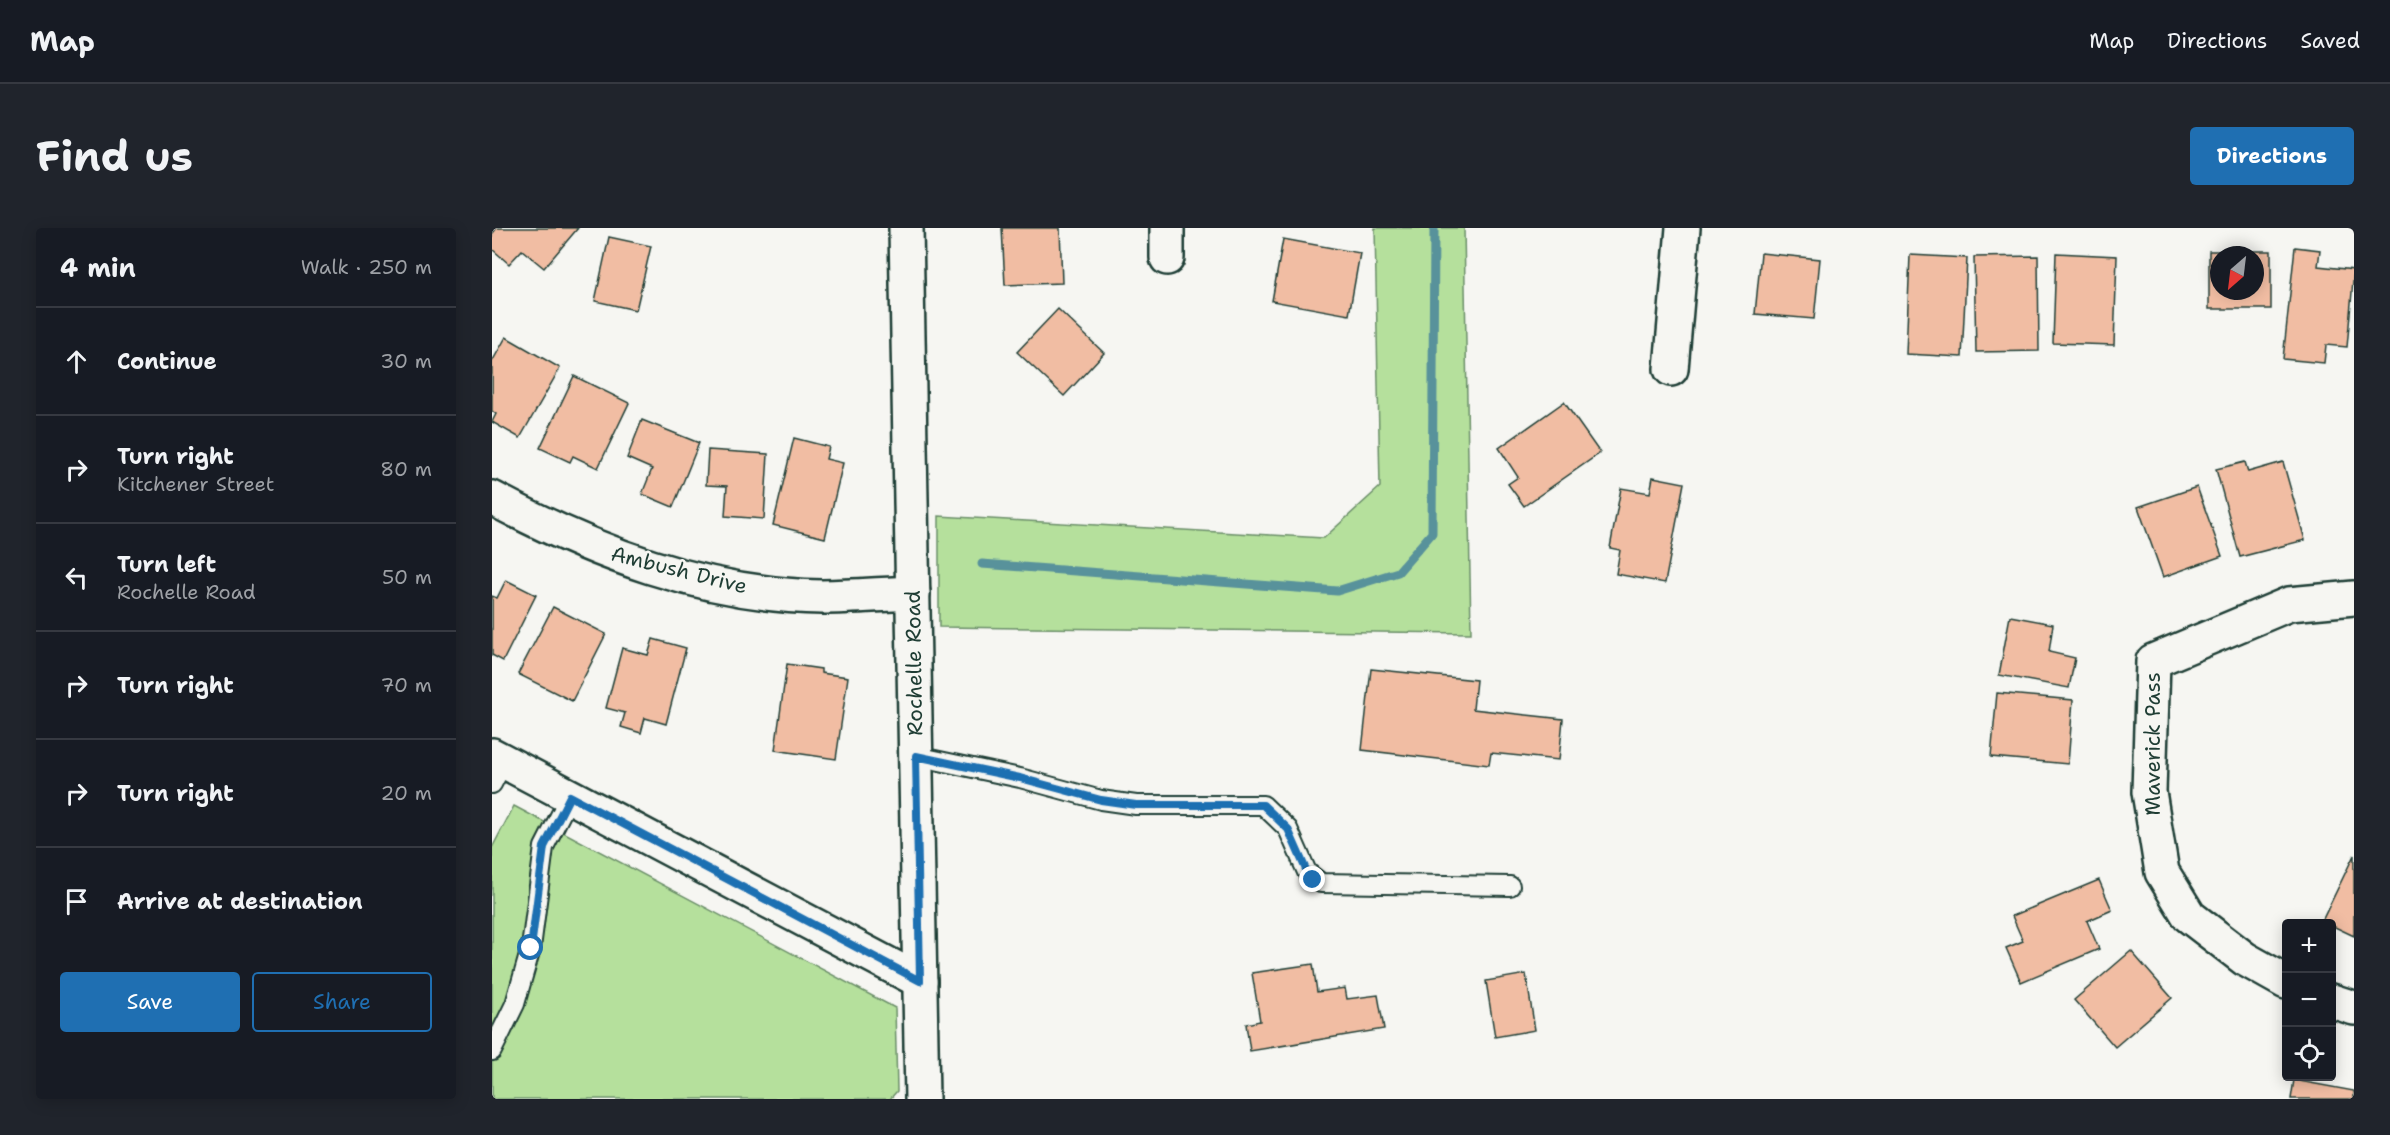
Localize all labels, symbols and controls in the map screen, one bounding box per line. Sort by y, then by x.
text: Map [30,22,95,60]
text: Map [2089,27,2134,55]
text: Directions [2167,27,2267,55]
text: Saved [2300,27,2360,55]
button: Directions [2190,127,2354,185]
text: Find us [36,128,193,184]
north arrow [2210,246,2264,300]
text: 4 min [60,250,136,285]
text: Walk · 250 m [301,254,432,280]
icon: ahead [60,345,93,378]
text: Continue [117,347,217,376]
text: 30 m [380,348,432,374]
text: Turn right [117,442,234,471]
icon: right [60,453,93,486]
text: 80 m [380,456,432,482]
text: Kitchener Street [117,471,274,497]
street label: Ambush Drive [608,540,750,600]
text: Turn left [117,550,216,579]
icon: left [60,561,93,594]
text: 50 m [382,564,432,590]
text: Rochelle Road [117,579,256,605]
street label: Rochelle Road [899,590,929,736]
icon: right [60,669,93,702]
text: Turn right [117,671,234,700]
text: 70 m [380,672,432,698]
street label: Maverick Pass [2139,672,2167,816]
icon: right [60,777,93,810]
text: Turn right [117,779,234,808]
text: 20 m [381,780,432,806]
route end [1299,866,1325,892]
icon: arrive [60,885,93,918]
text: Arrive at destination [117,887,363,916]
map controls [2282,919,2336,1081]
button: + [2282,919,2336,973]
route start [517,934,543,960]
button: Save [60,972,240,1032]
button: Share [252,972,432,1032]
button: − [2282,973,2336,1027]
button: locate [2282,1027,2336,1081]

